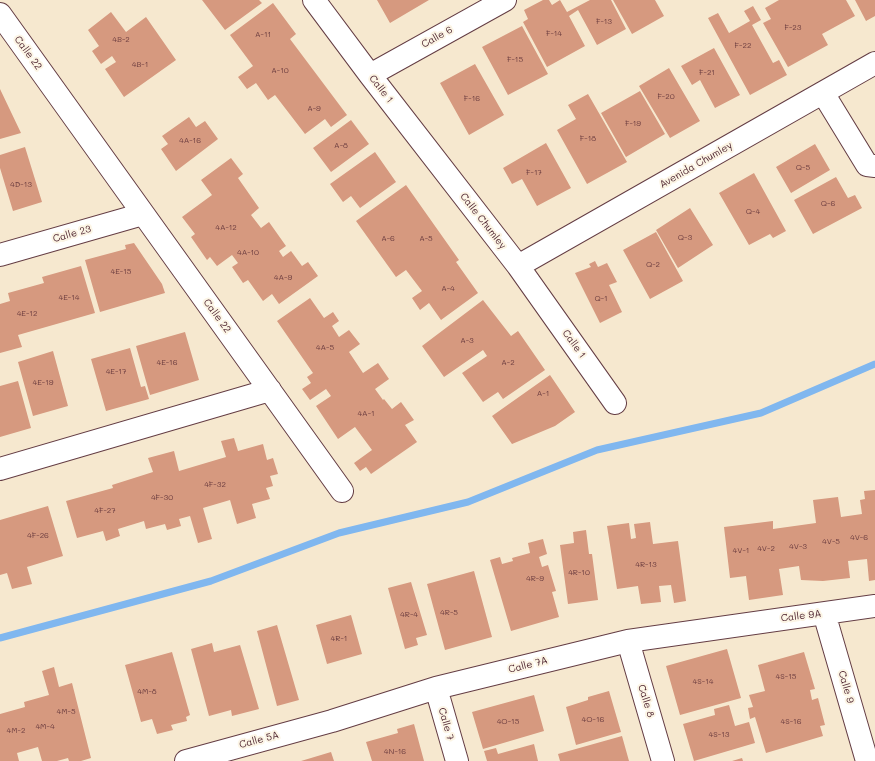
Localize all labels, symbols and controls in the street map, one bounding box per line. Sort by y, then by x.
house number: F-13 [596,17,612,27]
house number: F-23 [785,23,801,33]
street label: Calle 6 [419,24,455,50]
house number: F-14 [546,29,562,39]
house number: A-11 [255,30,271,40]
street label: Calle 22 [12,34,44,72]
house number: 4B-2 [112,35,130,45]
house number: F-22 [735,41,751,51]
house number: F-15 [507,55,523,65]
house number: 4B-1 [132,60,148,70]
house number: A-10 [271,66,289,76]
house number: F-21 [699,68,715,78]
street label: Calle 1 [366,73,396,105]
house number: F-20 [657,92,675,102]
house number: F-16 [464,94,480,104]
house number: A-9 [307,104,321,114]
house number: F-19 [625,119,641,129]
house number: F-18 [580,134,596,144]
house number: 4A-16 [179,136,201,146]
street label: Avenida Chumley [658,139,734,191]
house number: A-8 [334,141,348,151]
house number: Q-5 [796,163,810,173]
house number: F-17 [526,168,542,178]
house number: 4D-13 [10,180,32,190]
street label: Calle Chumley [457,191,509,251]
house number: Q-6 [821,199,835,209]
house number: Q-4 [746,207,760,217]
street label: Calle 23 [52,223,92,245]
house number: 4A-12 [215,223,237,233]
house number: Q-3 [678,233,692,243]
house number: A-6 [381,234,395,244]
house number: A-5 [419,234,433,244]
house number: 4A-10 [237,248,259,258]
house number: Q-2 [646,260,660,270]
house number: 4E-15 [111,267,131,277]
house number: 4A-9 [274,273,292,283]
house number: A-4 [441,284,455,294]
house number: 4E-14 [59,293,79,303]
house number: Q-1 [594,294,608,304]
street label: Calle 22 [201,297,233,335]
house number: 4E-12 [17,309,37,319]
street label: Calle 1 [560,327,588,361]
house number: A-3 [460,336,474,346]
house number: 4A-5 [316,343,334,353]
house number: 4E-16 [156,358,178,368]
house number: A-2 [501,358,515,368]
house number: 4E-17 [106,367,126,377]
house number: 4E-19 [33,378,53,388]
house number: A-1 [537,389,549,399]
house number: 4A-1 [357,409,375,419]
house number: 4F-32 [204,480,226,490]
house number: 4F-30 [151,493,173,503]
house number: 4F-27 [94,506,116,516]
house number: 4F-26 [27,531,49,541]
house number: 4V-6 [850,533,868,543]
house number: 4V-5 [822,537,840,547]
house number: 4V-3 [789,542,807,552]
house number: 4V-2 [757,544,775,554]
house number: 4V-1 [733,546,749,556]
house number: 4R-13 [635,560,657,570]
house number: 4R-10 [568,568,590,578]
house number: 4R-9 [526,574,544,584]
house number: 4R-5 [440,608,458,618]
street label: Calle 9A [780,608,822,624]
house number: 4R-4 [400,610,418,620]
house number: 4R-1 [331,634,347,644]
street label: Calle 7A [507,654,549,676]
street label: Calle 9 [836,669,856,705]
house number: 4S-15 [776,672,796,682]
house number: 4S-14 [693,677,713,687]
street label: Calle 8 [635,683,657,719]
house number: 4M-8 [137,687,157,697]
street label: Calle 7 [436,706,456,742]
house number: 4M-5 [56,707,76,717]
house number: 4O-16 [582,715,604,725]
house number: 4O-15 [497,717,519,727]
house number: 4S-16 [781,717,801,727]
house number: 4M-4 [35,722,55,732]
house number: 4M-2 [7,726,25,736]
street label: Calle 5A [238,729,280,751]
house number: 4S-13 [709,730,729,740]
house number: 4N-16 [384,747,406,757]

